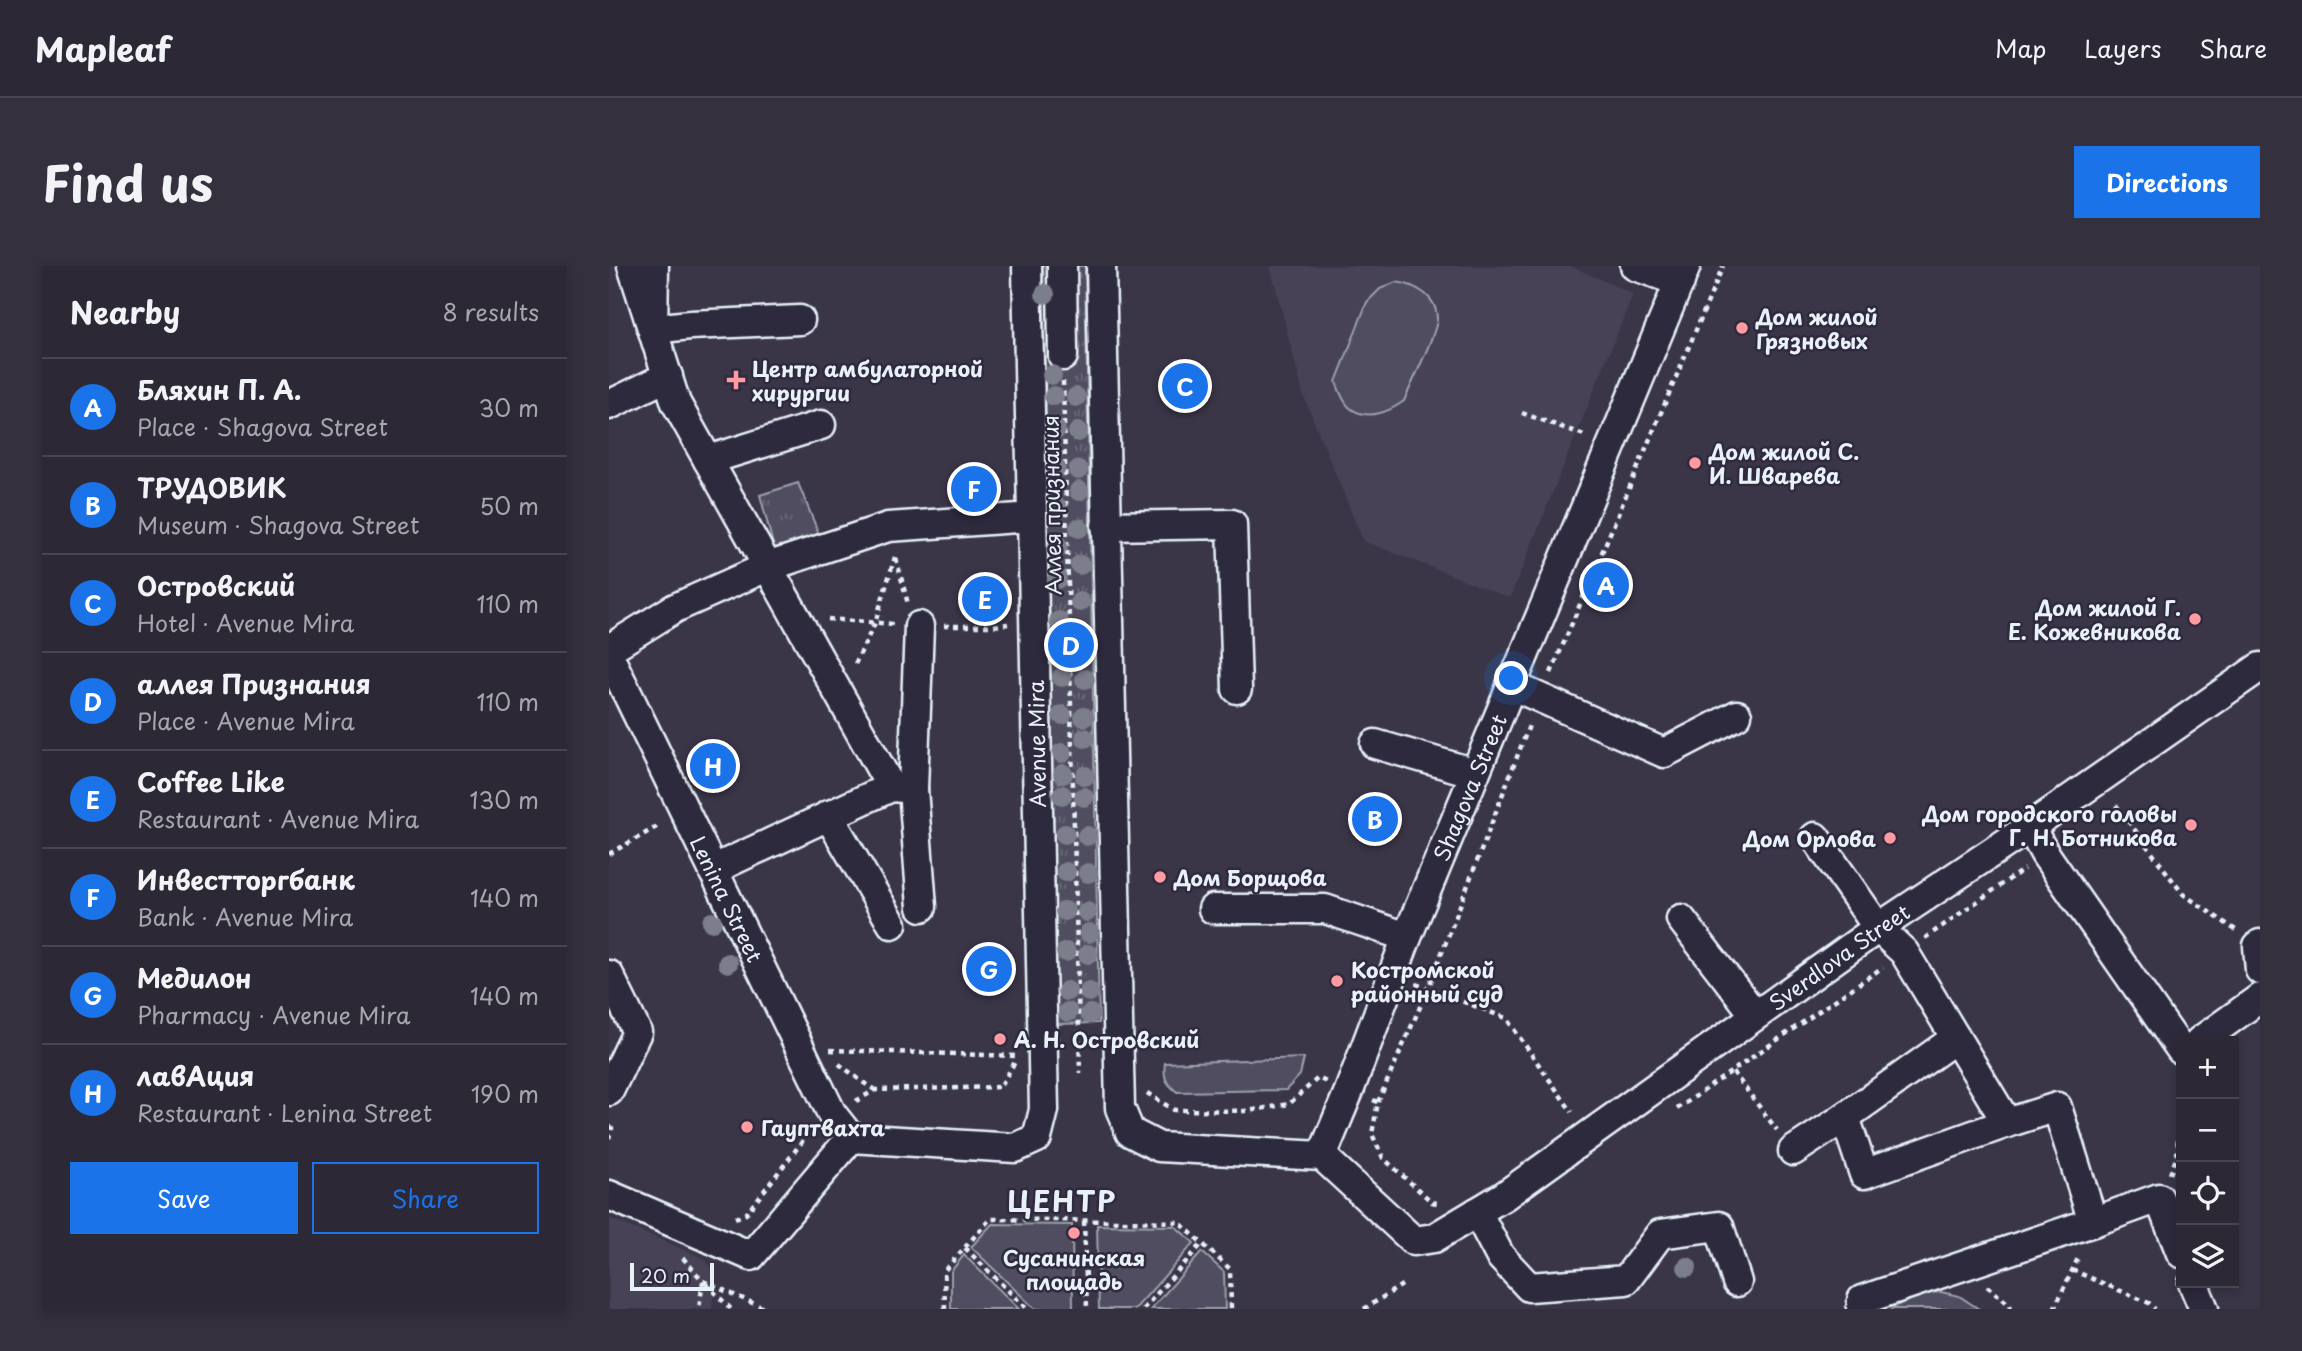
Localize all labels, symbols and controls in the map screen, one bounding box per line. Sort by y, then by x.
text: Mapleaf [35,23,171,73]
text: Map [1995,30,2046,66]
text: Layers [2084,30,2161,66]
text: Share [2199,30,2267,66]
text: Find us [42,145,213,219]
button: Directions [2074,146,2260,218]
text: Nearby [70,289,180,334]
text: 8 results [443,294,539,329]
place label: Дом жилой Грязновых [1755,300,1878,356]
marker: Дом жилой Грязновых [1734,320,1750,336]
place label: Центр амбулаторной хирургии [752,352,983,408]
pin: C [1162,360,1208,412]
text: Бляхин П. А. [137,370,302,409]
marker: Центр амбулаторной хирургии [726,370,746,390]
text: A [84,390,102,425]
text: 30 m [478,390,539,425]
text: Place · Shagova Street [137,409,388,444]
street label: Аллея признания [1033,415,1069,595]
place label: Дом жилой С. И. Шварева [1708,435,1859,491]
marker: Дом жилой С. И. Шварева [1687,455,1703,471]
pin: F [951,463,997,515]
text: ТРУДОВИК [137,468,287,507]
text: B [85,488,101,523]
text: 50 m [479,488,539,523]
text: Museum · Shagova Street [137,507,419,542]
pin: A [1583,559,1629,611]
text: Островский [137,566,295,605]
pin: E [962,573,1008,625]
text: C [84,586,102,621]
text: 110 m [477,586,539,621]
place label: Дом жилой Г. Е. Кожевникова [2008,591,2181,647]
text: Hotel · Avenue Mira [137,605,354,640]
marker: Дом жилой Г. Е. Кожевникова [2187,611,2203,627]
pin: D [1048,619,1094,671]
your location [1494,661,1528,695]
text: аллея Признания [137,664,371,703]
street label: Avenue Mira [1019,679,1053,808]
text: D [84,684,102,719]
text: 110 m [477,684,539,719]
text: Place · Avenue Mira [137,703,355,738]
street label: Shagova Street [1424,709,1514,866]
pin: H [690,740,736,792]
text: Coffee Like [137,762,285,801]
text: E [86,782,100,817]
text: 130 m [469,782,539,817]
pin: B [1352,793,1398,845]
place label: Дом городского головы Г. Н. Ботникова [1922,797,2177,853]
text: Restaurant · Avenue Mira [137,801,419,836]
marker: Дом городского головы Г. Н. Ботникова [2183,817,2199,833]
place label: Дом Орлова [1742,822,1876,854]
street label: Lenina Street [683,830,772,967]
marker: Дом Орлова [1882,830,1898,846]
text: Инвестторгбанк [137,860,355,899]
place label: Дом Борщова [1173,861,1327,893]
marker: Дом Борщова [1152,869,1168,885]
text: F [86,880,100,915]
text: 140 m [470,880,539,915]
street label: Sverdlova Street [1762,895,1916,1018]
text: Bank · Avenue Mira [137,899,353,934]
pin: G [966,943,1012,995]
place label: Костромской районный суд [1351,953,1504,1009]
text: Медилон [137,958,251,997]
marker: Костромской районный суд [1329,973,1345,989]
text: G [84,978,102,1013]
text: 140 m [470,978,539,1013]
text: Pharmacy · Avenue Mira [137,997,411,1032]
place label: А. Н. Островский [1014,1023,1200,1055]
marker: А. Н. Островский [992,1031,1008,1047]
map controls [2176,1036,2239,1288]
button: + [2176,1036,2239,1099]
text: лавАция [137,1056,254,1095]
text: H [84,1076,102,1111]
text: 190 m [471,1076,539,1111]
text: Restaurant · Lenina Street [137,1095,432,1130]
button: − [2176,1099,2239,1162]
place label: Гауптвахта [761,1111,885,1143]
marker: Гауптвахта [739,1119,755,1135]
button: Save [70,1162,298,1234]
button: Share [312,1162,539,1234]
button: locate [2176,1162,2239,1225]
district label: ЦЕНТР [1007,1179,1117,1222]
marker: Сусанинская площадь [1066,1225,1082,1241]
button: layers [2176,1225,2239,1288]
place label: Сусанинская площадь [1003,1241,1145,1297]
scale bar [630,1260,714,1292]
text: 20 m [641,1261,690,1289]

